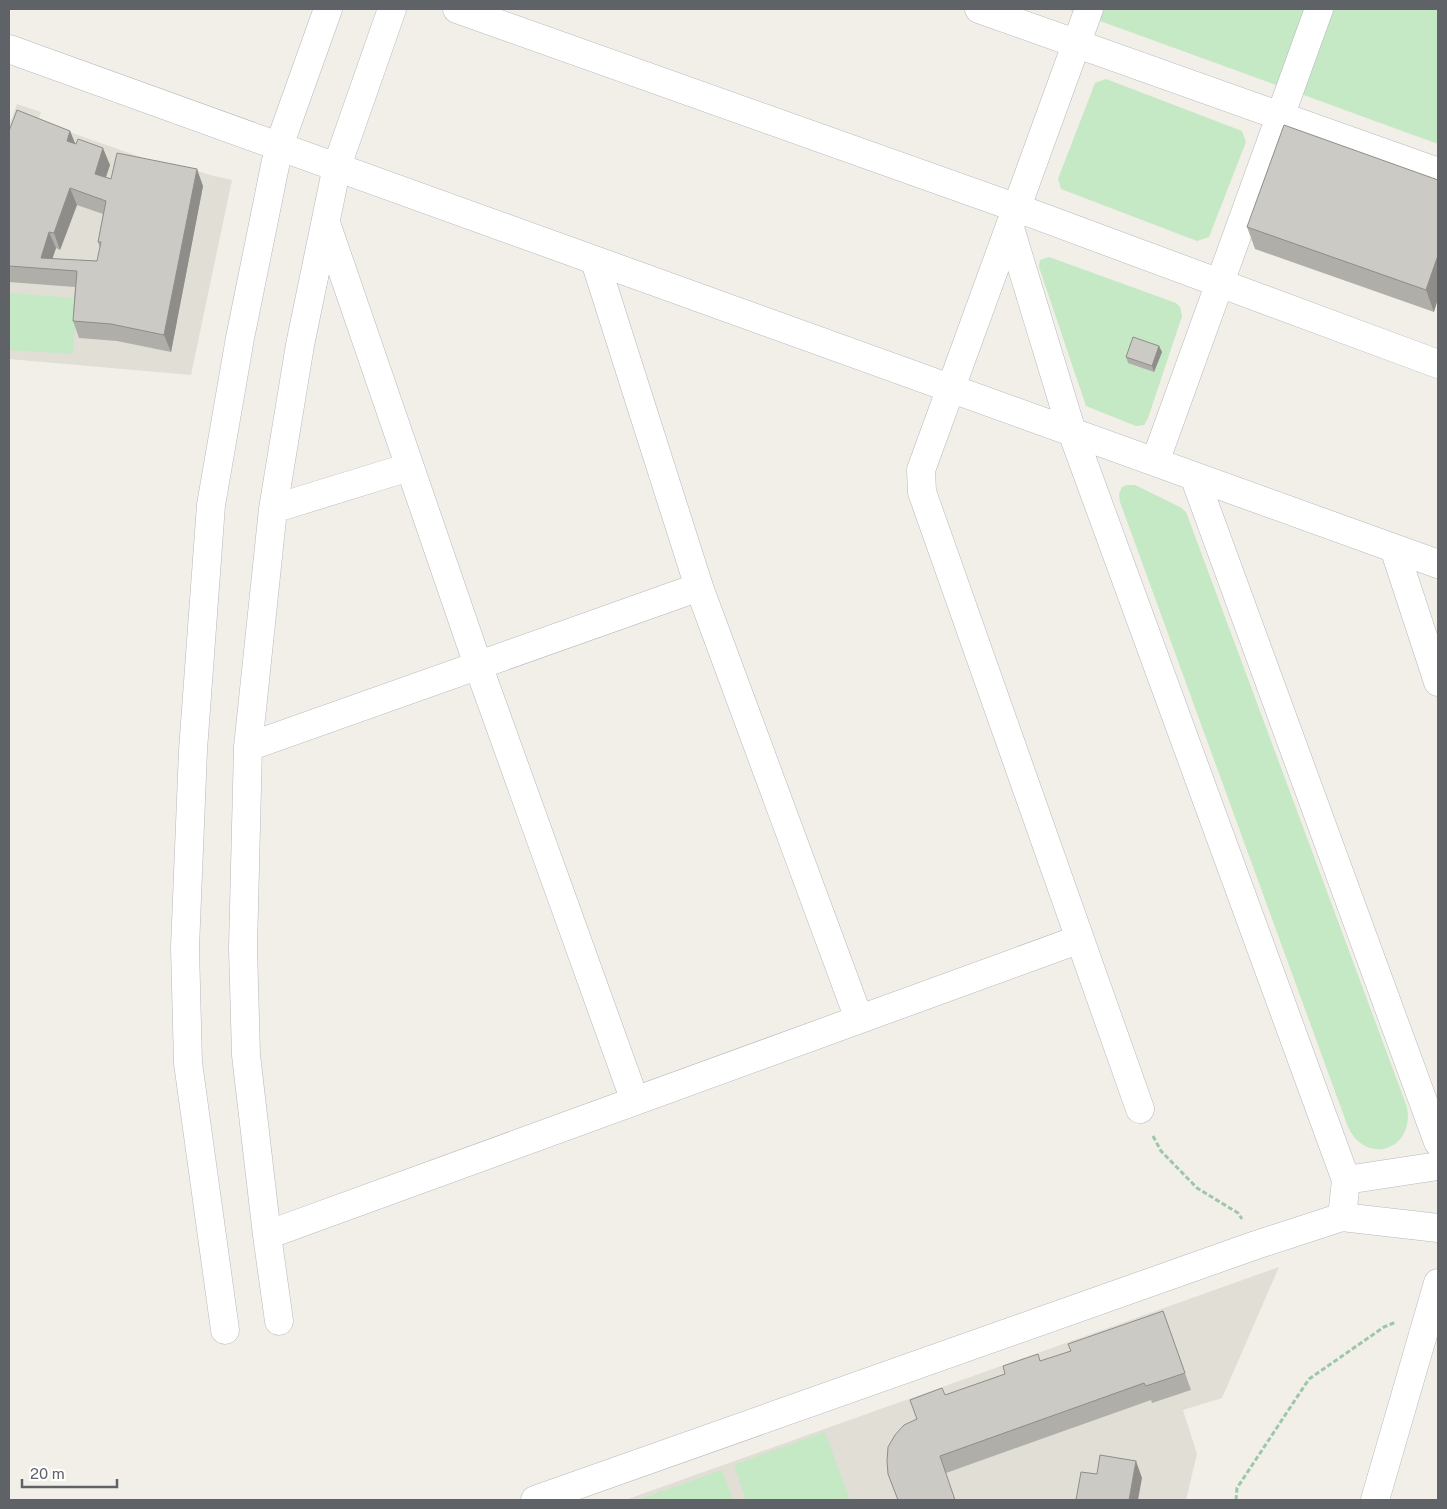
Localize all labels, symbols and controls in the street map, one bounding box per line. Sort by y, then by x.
scale bar [22,1456,118,1488]
text: 20 m [30,1465,65,1482]

